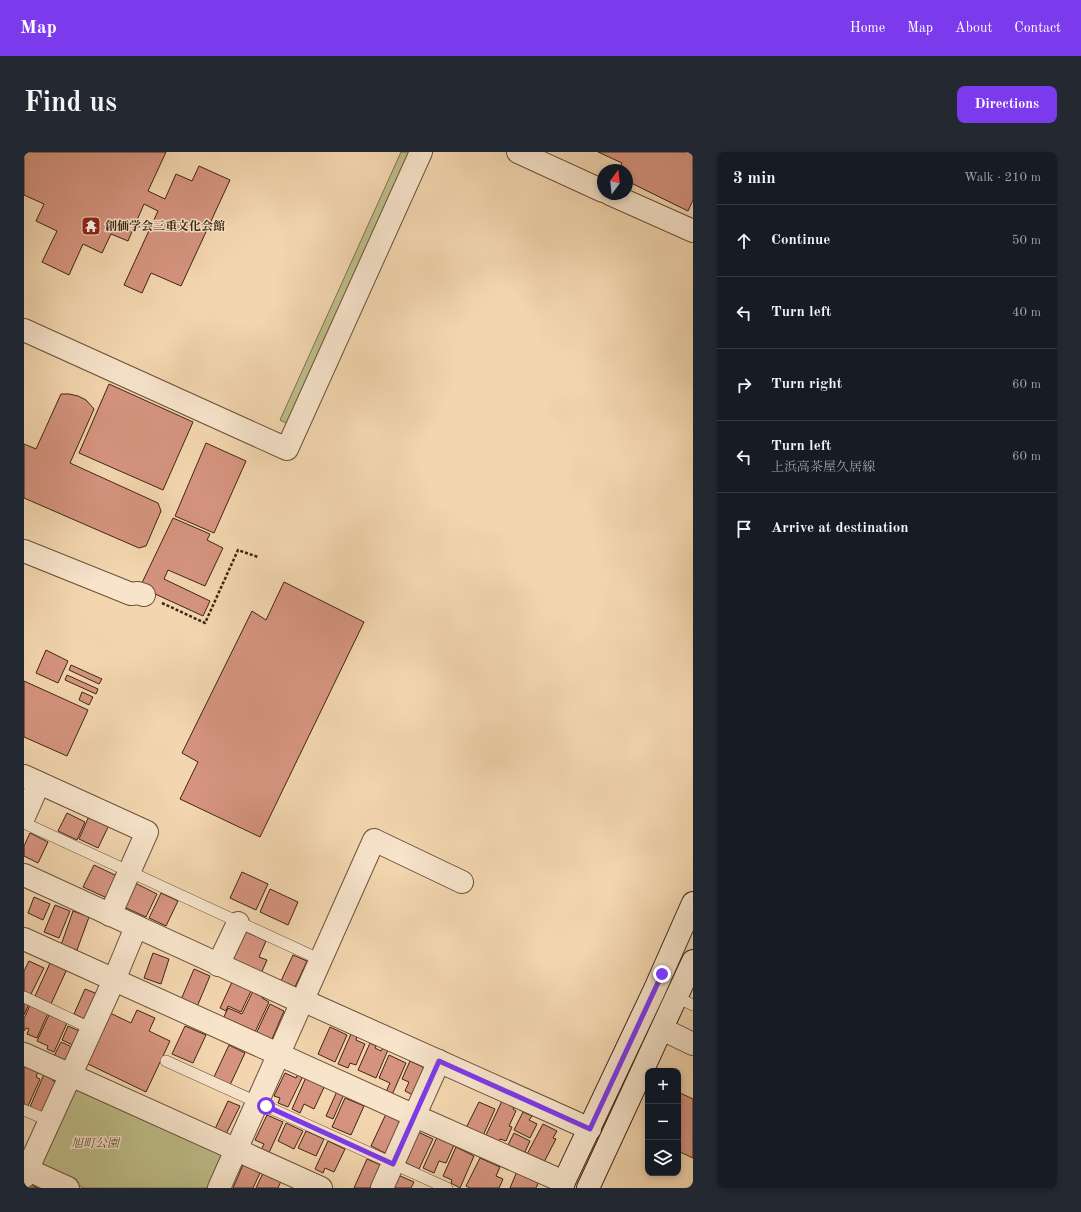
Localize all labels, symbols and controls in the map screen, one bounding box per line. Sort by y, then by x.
text: Map [20,19,57,38]
text: Home [850,21,885,35]
text: Map [907,21,933,35]
text: About [955,21,992,35]
text: Contact [1014,21,1061,35]
button: Directions [957,86,1057,123]
text: Find us [24,90,117,118]
north arrow [597,164,633,200]
text: 3 min [733,170,776,187]
text: Walk · 210 m [964,171,1041,184]
temple icon: 創価学会三重文化会館 [80,215,102,237]
place label: 創価学会三重文化会館 [105,219,225,233]
icon: ahead [733,230,755,252]
text: Continue [771,233,830,248]
text: 50 m [1012,234,1041,247]
icon: left [733,302,755,324]
text: Turn left [771,305,831,320]
text: 40 m [1012,306,1041,319]
icon: right [733,374,755,396]
text: Turn right [771,377,842,392]
text: 60 m [1012,378,1041,391]
text: Turn left [771,439,831,454]
icon: left [733,446,755,468]
text: 60 m [1012,450,1041,463]
text: 上浜高茶屋久居線 [771,461,875,474]
icon: arrive [733,518,755,540]
text: Arrive at destination [771,521,909,536]
route end [653,965,671,983]
map controls [645,1068,681,1176]
button: + [645,1068,681,1104]
route start [257,1097,275,1115]
button: − [645,1104,681,1140]
park label: 旭町公園 [71,1136,121,1150]
button: layers [645,1140,681,1176]

